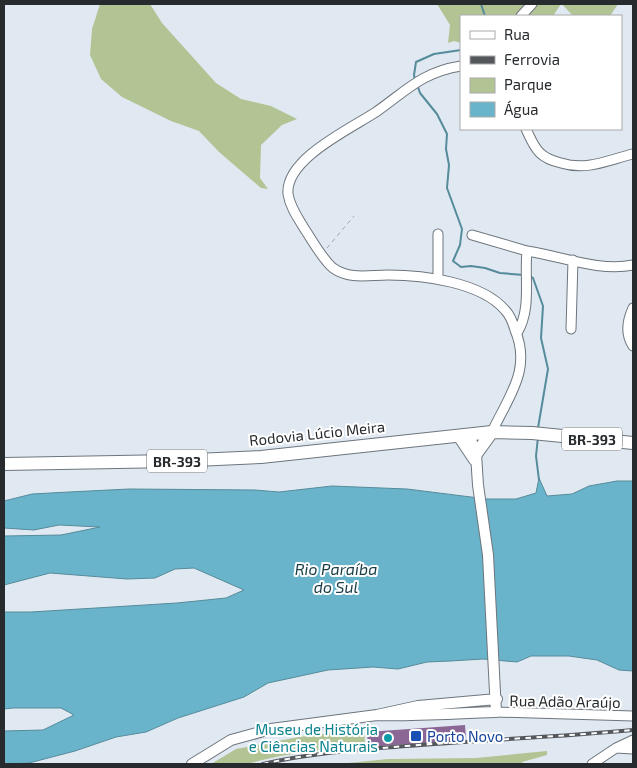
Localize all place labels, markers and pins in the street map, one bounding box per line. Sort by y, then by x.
place label: Museu de História e Ciências Naturais [249,720,378,755]
place label: Porto Novo [427,727,503,745]
marker: Porto Novo [409,729,423,743]
marker: Museu de História e Ciências Naturais [382,732,394,744]

